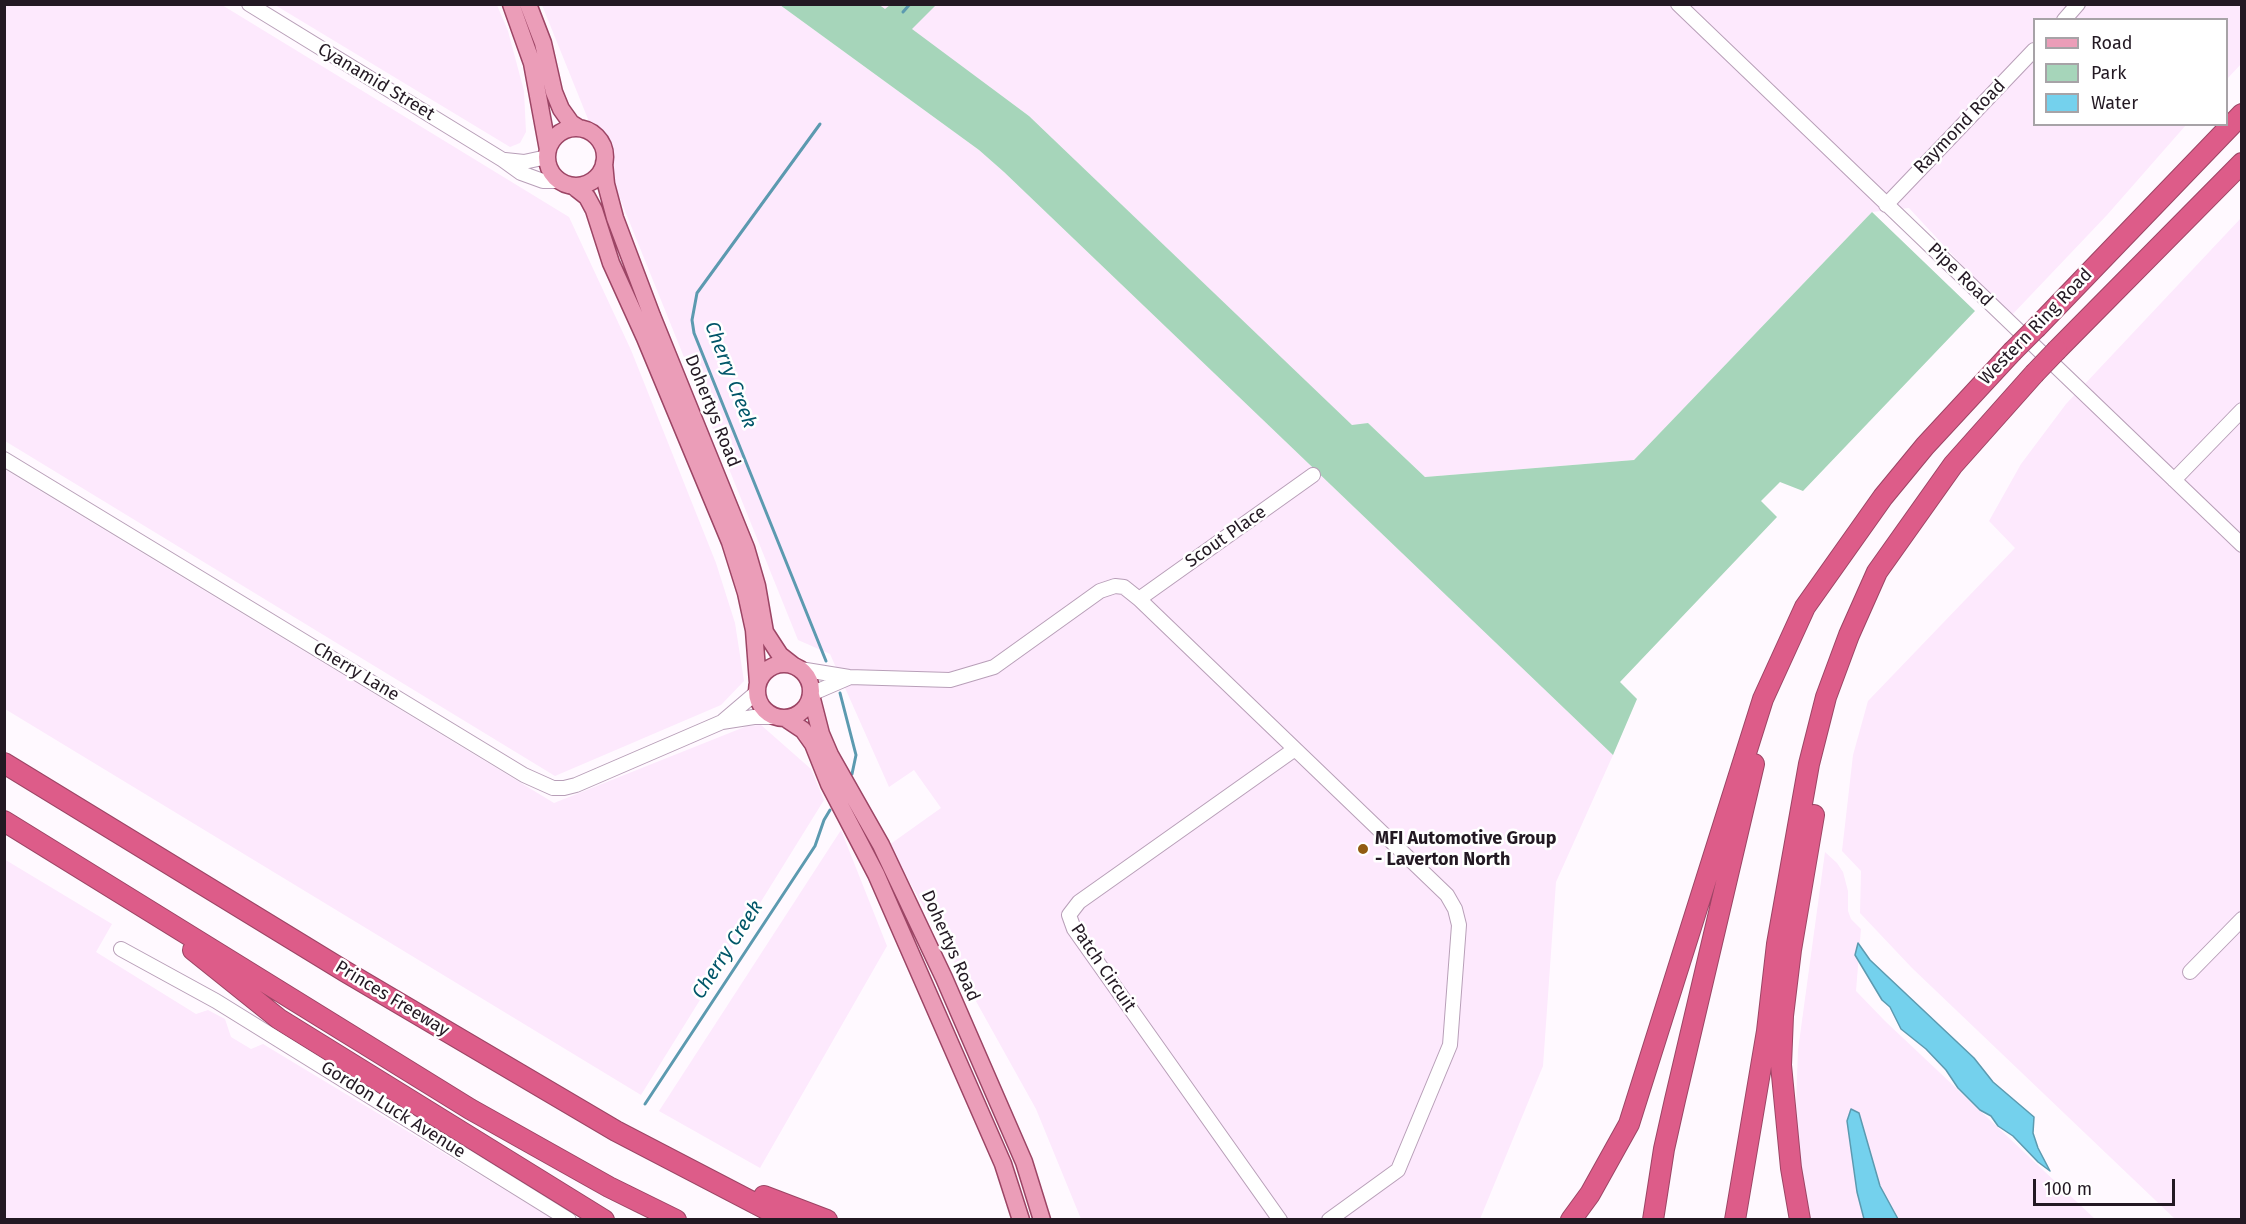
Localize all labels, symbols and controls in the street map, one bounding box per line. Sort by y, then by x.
legend [2033,18,2228,126]
text: Road [2091,32,2133,54]
street label: Cyanamid Street [314,39,438,125]
text: Park [2091,62,2126,84]
street label: Raymond Road [1910,75,2010,179]
text: Water [2091,92,2138,114]
street label: Pipe Road [1923,239,1997,311]
street label: Western Ring Road [1975,264,2097,390]
water label: Cherry Creek [699,318,761,432]
street label: Dohertys Road [680,352,744,470]
street label: Scout Place [1181,501,1271,573]
street label: Cherry Lane [309,638,403,706]
place label: MFI Automotive Group - Laverton North [1375,828,1556,870]
marker: MFI Automotive Group - Laverton North [1356,842,1370,856]
street label: Dohertys Road [916,887,984,1005]
water label: Cherry Creek [687,896,769,1004]
street label: Patch Circuit [1066,920,1140,1016]
street label: Princes Freeway [331,956,453,1042]
street label: Gordon Luck Avenue [317,1057,469,1163]
scale bar [2036,1167,2178,1205]
text: 100 m [2044,1178,2092,1200]

